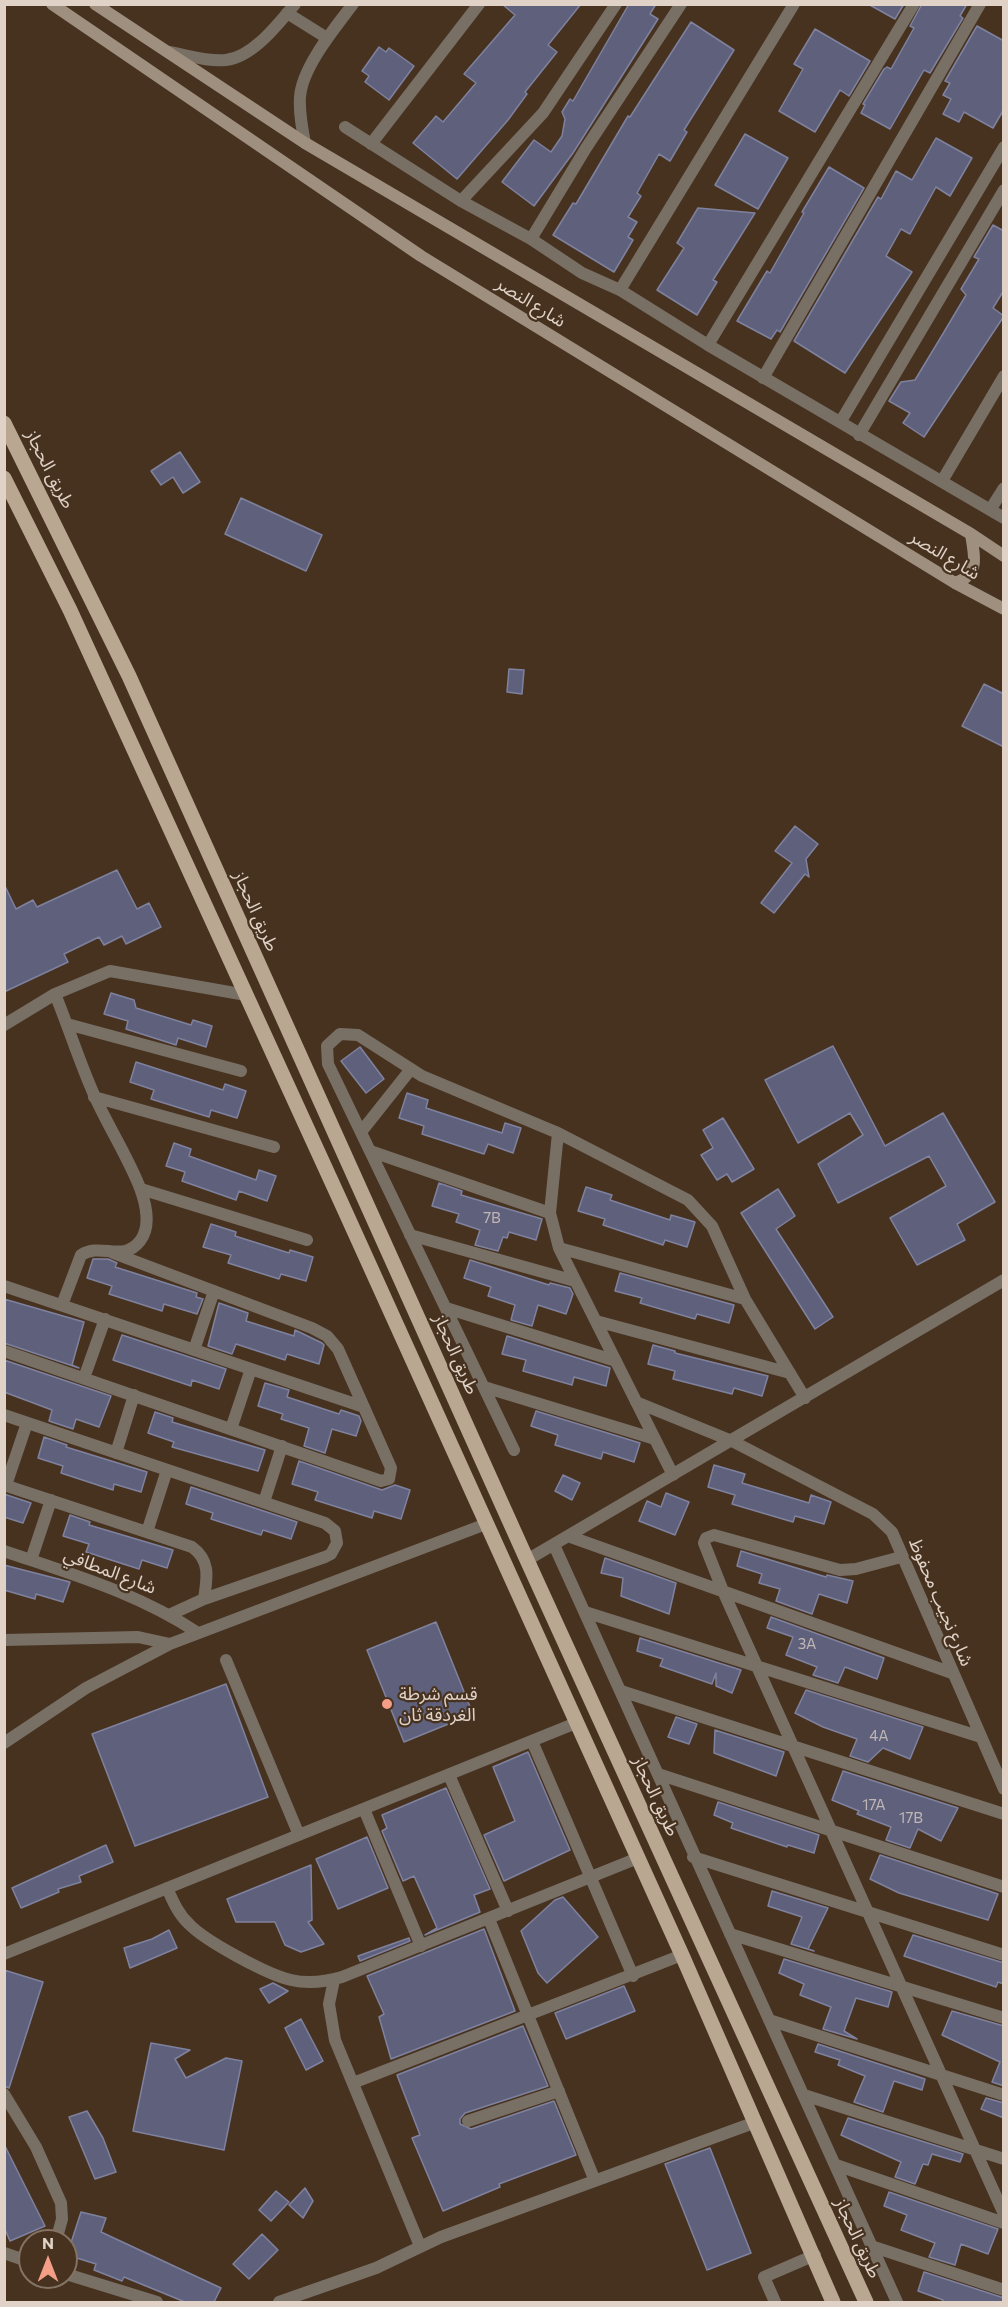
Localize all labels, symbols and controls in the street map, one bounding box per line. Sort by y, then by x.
street label: شارع النصر [492,272,570,332]
street label: طريق الحجاز [21,426,79,512]
street label: شارع النصر [906,526,984,584]
street label: طريق الحجاز [229,867,283,955]
house number: 7B [483,1209,501,1227]
street label: طريق الحجاز [429,1310,483,1398]
street label: شارع نجيب محفوظ [904,1535,978,1669]
street label: شارع المطافي [61,1543,159,1599]
house number: 3A [798,1635,816,1653]
place label: قسم شرطة الغردقة ثان [399,1683,478,1726]
marker: قسم شرطة الغردقة ثان [380,1697,394,1711]
house number: 4A [869,1727,889,1745]
street label: طريق الحجاز [628,1753,684,1839]
house number: 17A [862,1796,886,1814]
house number: 17B [899,1809,923,1827]
street label: طريق الحجاز [830,2195,886,2281]
north arrow [18,2229,78,2289]
text: N [42,2233,54,2252]

